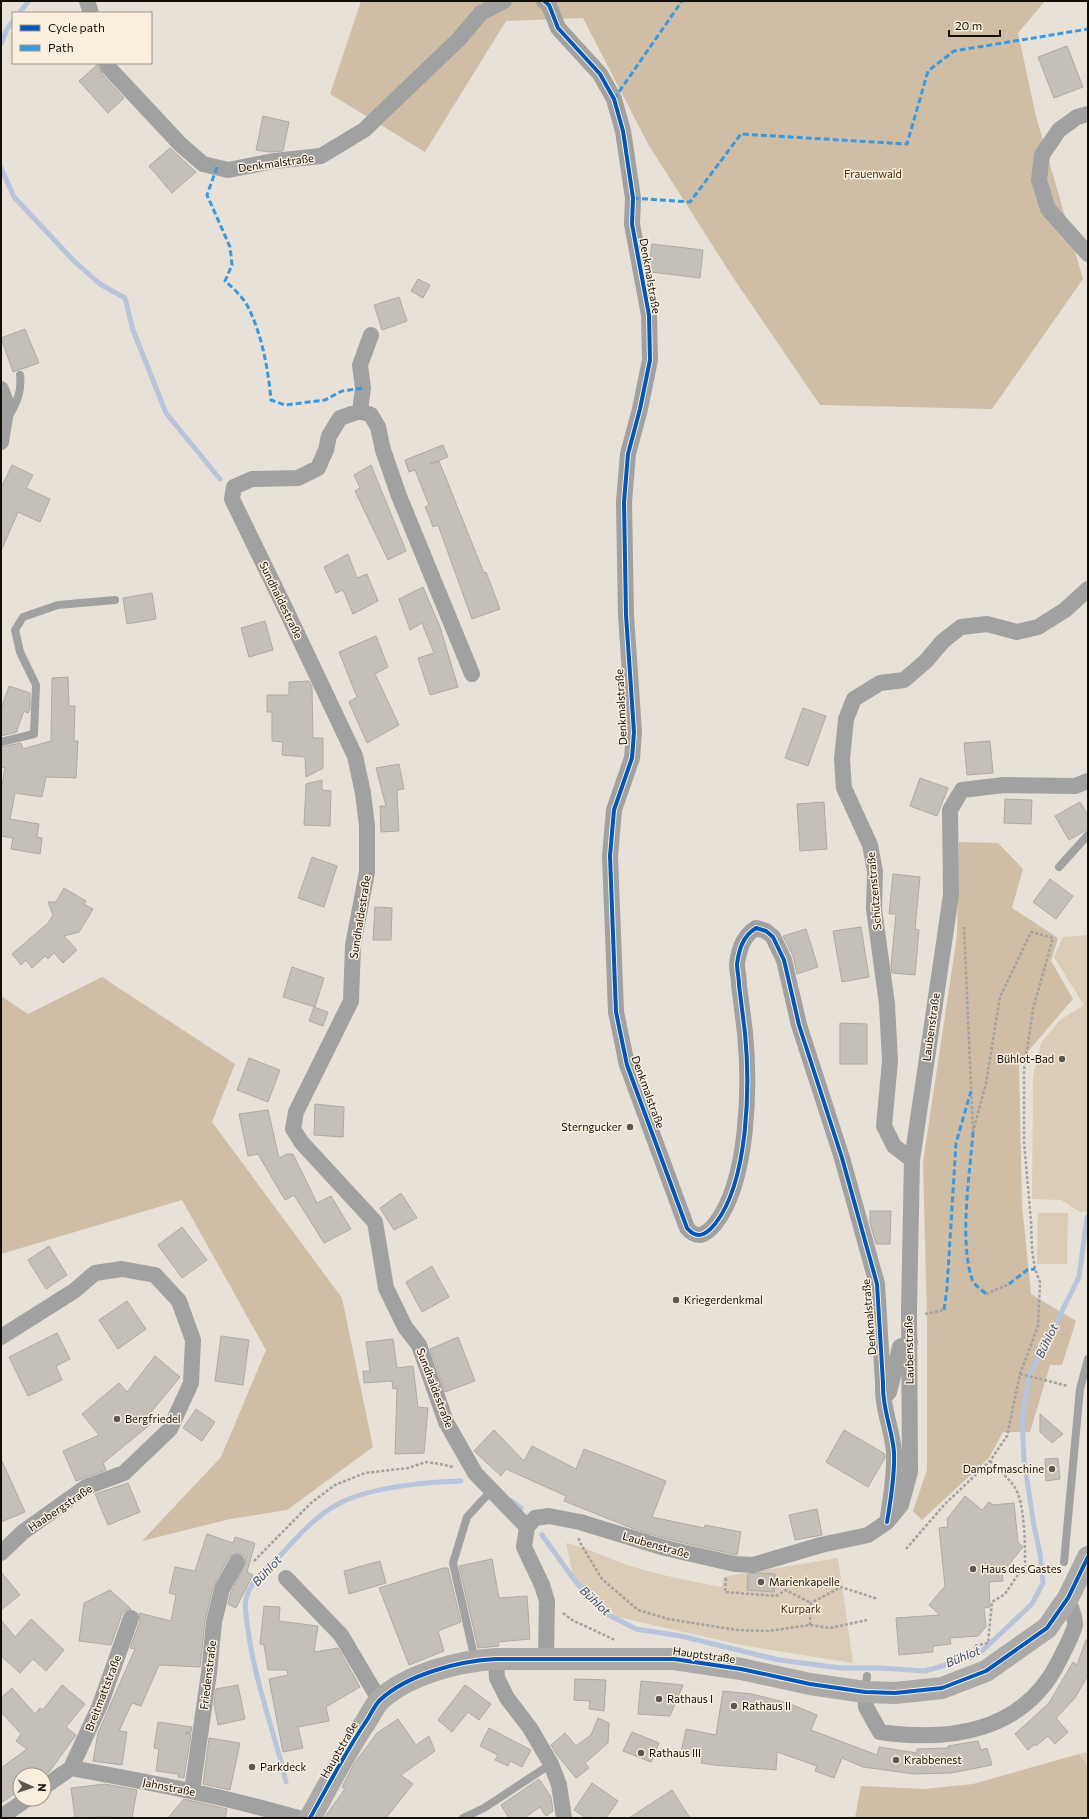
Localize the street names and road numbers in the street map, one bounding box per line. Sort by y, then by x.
street label: Denkmalstraße [237,151,315,174]
street label: Denkmalstraße [637,237,664,315]
street label: Sundhaldestraße [257,559,306,641]
street label: Denkmalstraße [612,668,629,745]
street label: Schützenstraße [864,851,883,931]
street label: Sundhaldestraße [346,874,373,960]
street label: Laubenstraße [919,992,942,1062]
street label: Denkmalstraße [629,1054,668,1130]
street label: Denkmalstraße [859,1278,878,1356]
street label: Laubenstraße [901,1315,916,1385]
street label: Sundhaldestraße [414,1346,457,1430]
street label: Haabergstraße [25,1481,94,1534]
street label: Laubenstraße [621,1529,691,1560]
street label: Friedenstraße [197,1639,218,1710]
street label: Hauptstraße [672,1644,736,1665]
street label: Breitmattstraße [82,1653,123,1733]
street label: Hauptstraße [317,1719,360,1780]
street label: Jahnstraße [141,1775,197,1799]

